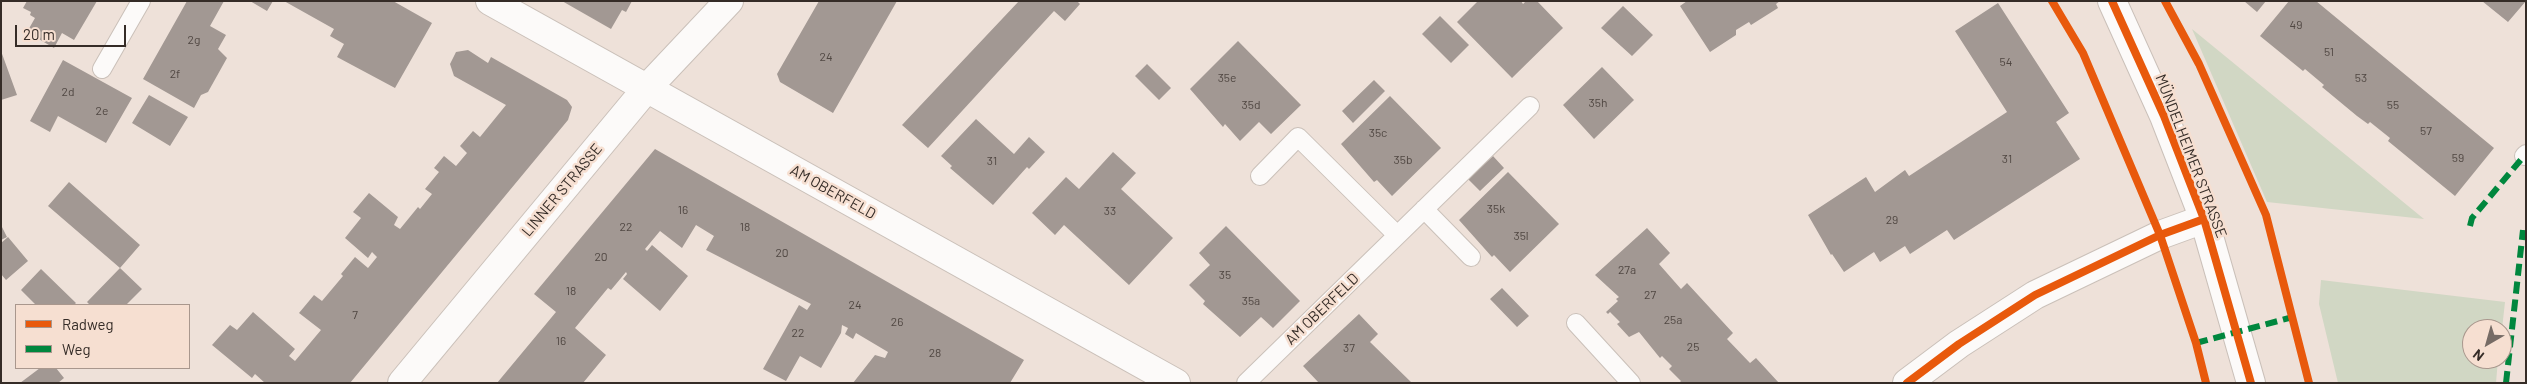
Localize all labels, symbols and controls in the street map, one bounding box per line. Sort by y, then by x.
scale bar [18,15,129,47]
house number: 49 [2290,18,2302,32]
text: 20 m [23,25,55,43]
house number: 2g [188,33,200,47]
house number: 51 [2324,45,2334,59]
house number: 24 [819,50,833,64]
house number: 54 [2000,55,2012,69]
house number: 2f [170,67,180,81]
house number: 35e [1218,71,1236,85]
house number: 53 [2355,71,2367,85]
street label: MÜNDELHEIMER STRASSE [2151,72,2231,240]
house number: 2d [62,85,74,99]
house number: 35h [1589,96,1607,110]
house number: 35d [1242,98,1260,112]
house number: 55 [2387,98,2399,112]
house number: 2e [96,104,108,118]
house number: 57 [2420,124,2432,138]
house number: 35c [1369,126,1387,140]
street label: LINNER STRASSE [518,140,606,240]
house number: 59 [2452,151,2464,165]
house number: 31 [2002,152,2012,166]
house number: 35b [1394,153,1412,167]
house number: 31 [987,154,997,168]
street label: AM OBERFELD [787,161,879,223]
house number: 35k [1487,202,1505,216]
house number: 16 [678,203,688,217]
house number: 33 [1104,204,1116,218]
house number: 29 [1886,213,1898,227]
house number: 22 [620,220,632,234]
house number: 18 [740,220,750,234]
house number: 35l [1513,229,1529,243]
house number: 20 [775,246,789,260]
house number: 20 [594,250,608,264]
house number: 27a [1618,263,1636,277]
house number: 35 [1219,268,1231,282]
street label: AM OBERFELD [1282,269,1362,349]
house number: 18 [566,284,576,298]
house number: 27 [1644,288,1656,302]
house number: 35a [1242,294,1260,308]
house number: 24 [848,298,862,312]
legend [15,304,190,369]
house number: 7 [352,308,358,322]
house number: 25a [1664,313,1682,327]
text: Radweg [62,315,114,333]
house number: 26 [891,315,903,329]
north arrow [2462,319,2512,369]
house number: 22 [792,326,804,340]
house number: 16 [556,334,566,348]
text: Weg [62,340,90,358]
house number: 25 [1687,340,1699,354]
house number: 37 [1343,341,1355,355]
house number: 28 [929,346,941,360]
text: N [2469,346,2487,365]

